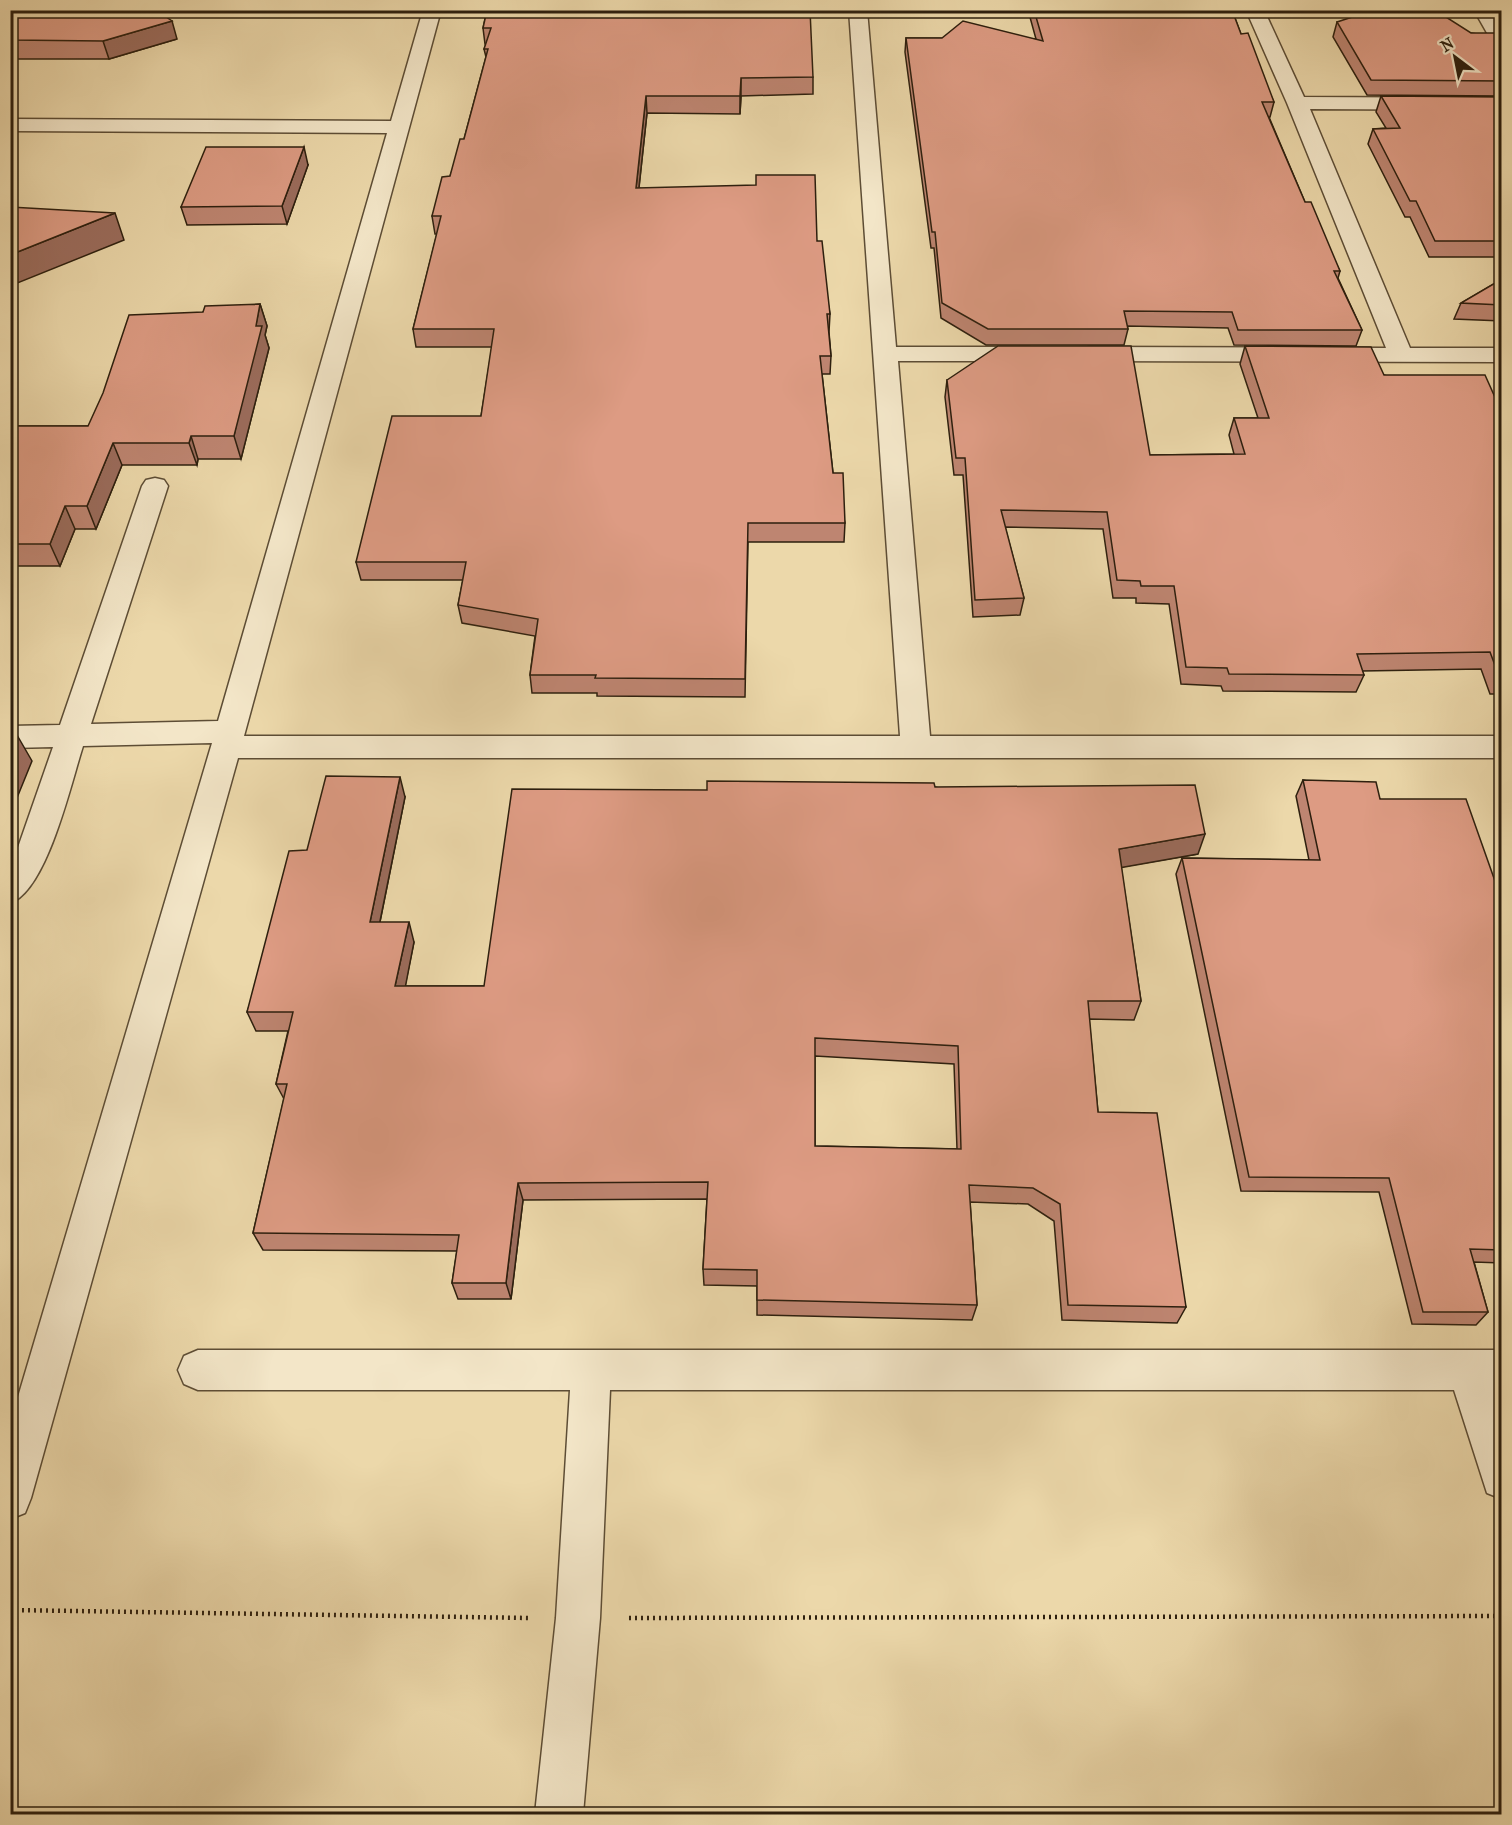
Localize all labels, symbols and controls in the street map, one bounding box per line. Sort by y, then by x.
north arrow [1425,27,1485,87]
text: N [1437,33,1458,56]

